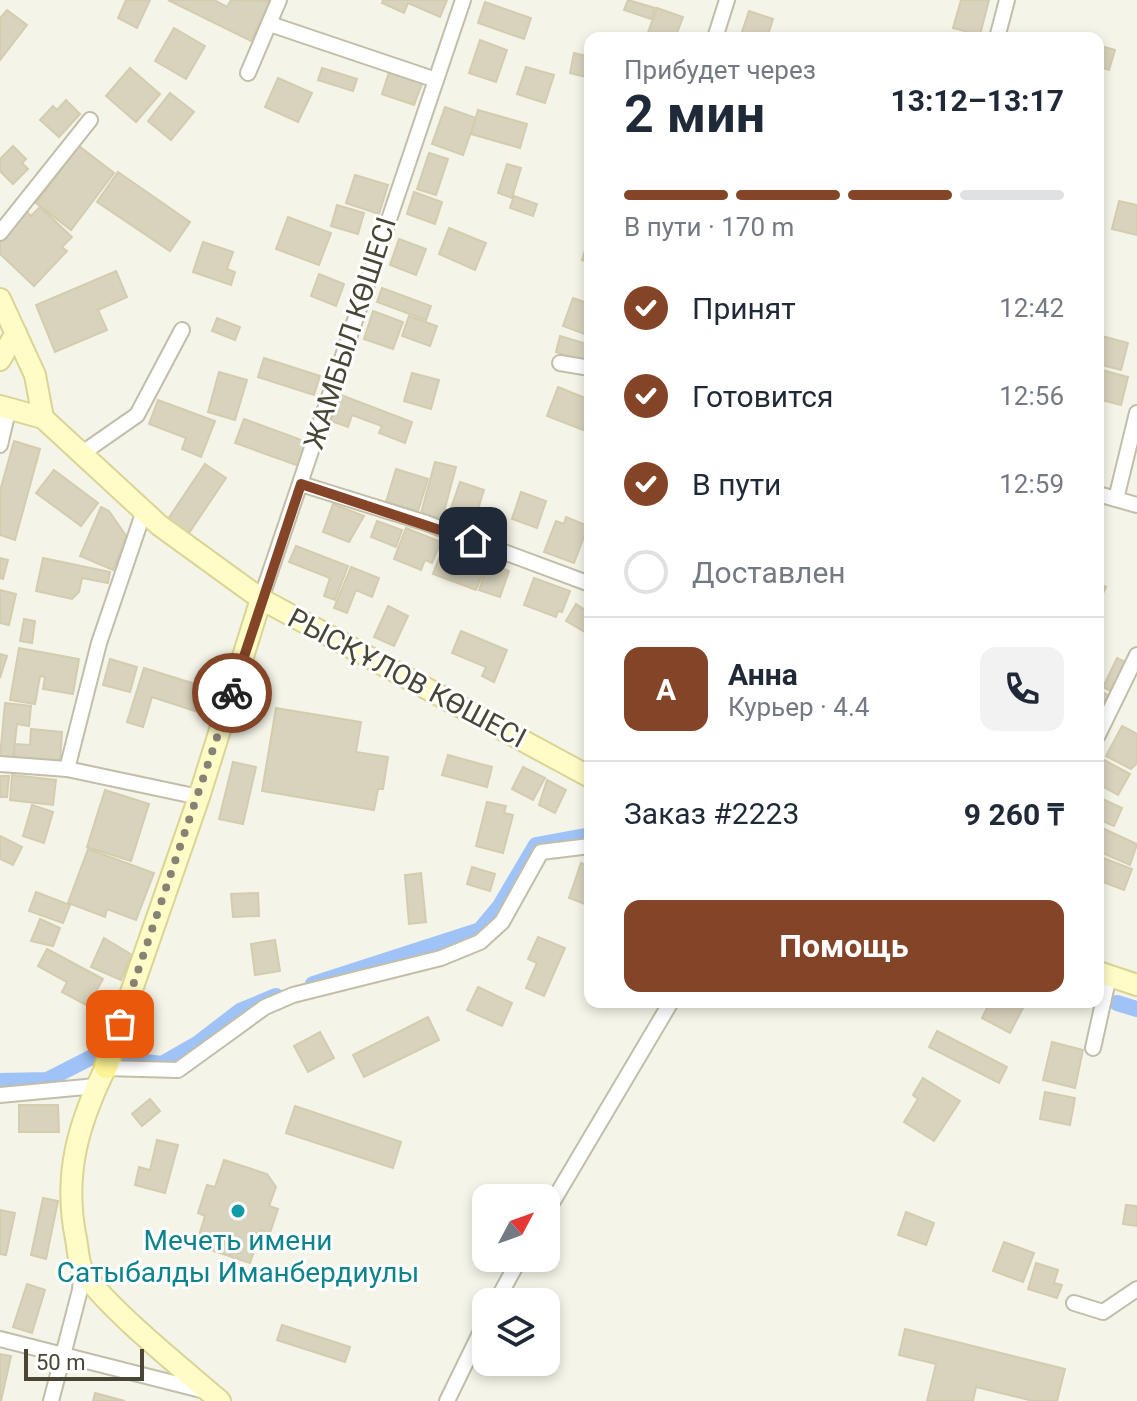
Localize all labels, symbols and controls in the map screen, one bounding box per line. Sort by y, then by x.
text: Прибудет через [624,55,816,85]
text: 13:12–13:17 [890,83,1064,118]
text: 2 мин [624,84,765,145]
text: В пути · 170 m [624,212,794,242]
street label: ЖАМБЫЛ КӨШЕСІ [297,213,403,453]
icon: check [624,286,668,330]
text: Принят [692,291,796,326]
text: 12:42 [999,293,1064,323]
icon: check [624,374,668,418]
text: Готовится [692,379,834,414]
text: 12:56 [999,381,1064,411]
icon: check [624,462,668,506]
text: В пути [692,467,781,502]
text: 12:59 [999,469,1064,499]
pin [439,507,507,575]
icon: home [451,519,495,563]
text: Доставлен [692,555,846,590]
street label: РЫСҚҰЛОВ КӨШЕСІ [282,601,532,755]
button: phone [980,647,1064,731]
courier [192,653,272,733]
text: Анна [728,657,798,692]
icon: bike [210,671,254,715]
text: А [656,672,676,707]
text: Курьер · 4.4 [728,692,869,722]
text: Заказ #2223 [624,796,799,831]
text: 9 260 ₸ [964,797,1064,832]
button: Помощь [624,900,1064,992]
pin [86,990,154,1058]
icon: bag [98,1002,142,1046]
north arrow [472,1184,560,1272]
map controls [472,1184,560,1376]
marker: Мечеть имени Сатыбалды Иманбердиулы [229,1202,247,1220]
place label: Мечеть имени Сатыбалды Иманбердиулы [57,1224,419,1289]
button: layers [472,1288,560,1376]
scale bar [24,1345,144,1381]
text: 50 m [36,1350,85,1375]

